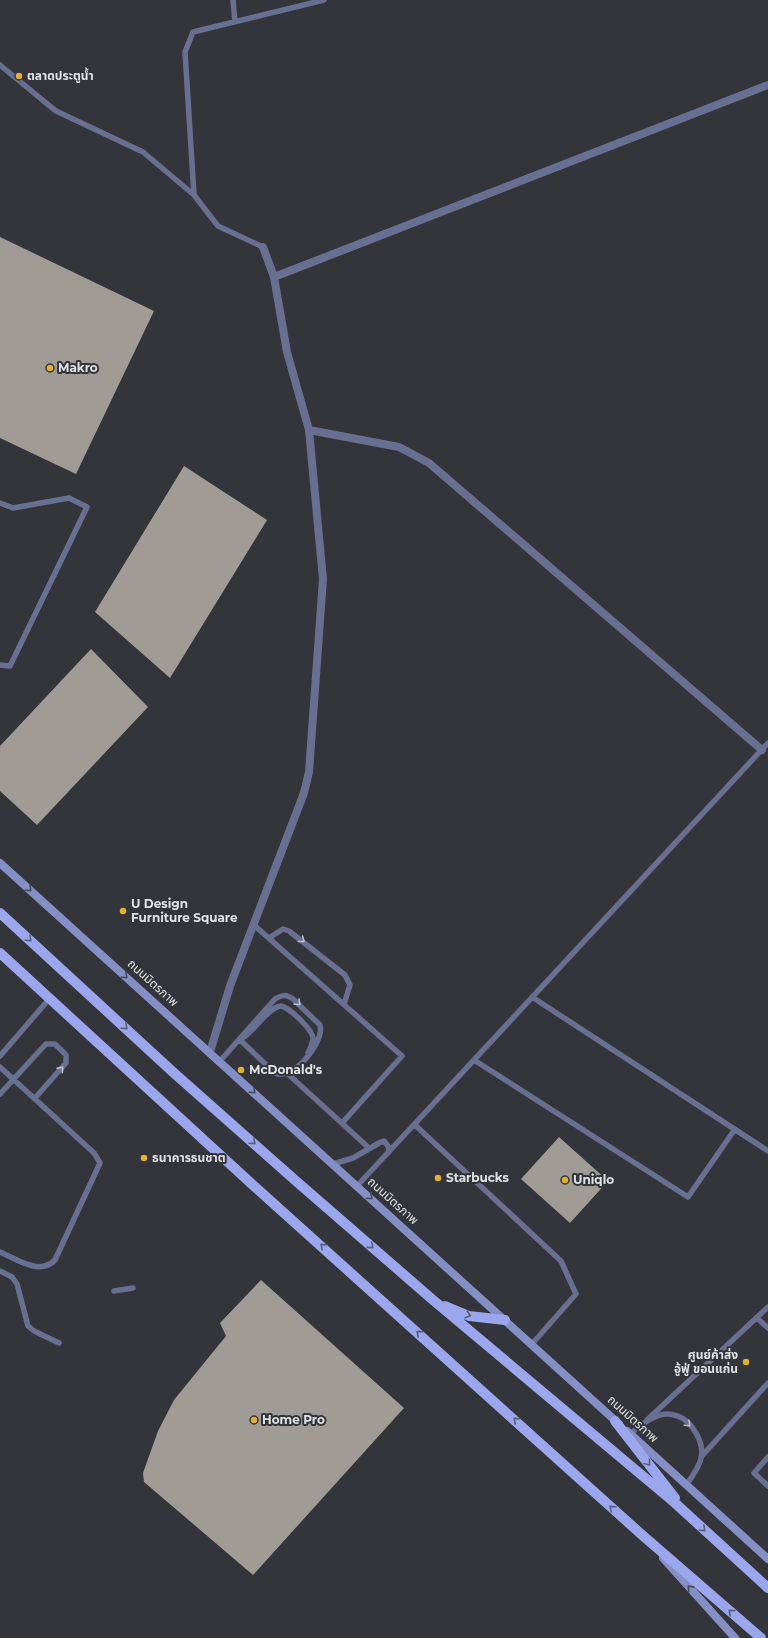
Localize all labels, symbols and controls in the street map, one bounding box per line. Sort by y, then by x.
place label: ตลาดประตูน้ำ [27,67,94,84]
marker: ตลาดประตูน้ำ [14,71,24,81]
place label: Makro [58,360,98,375]
marker: Makro [45,363,55,373]
one-way arrow [24,884,32,892]
place label: U Design Furniture Square [131,896,238,925]
marker: U Design Furniture Square [118,906,128,916]
one-way arrow [24,935,32,942]
one-way arrow [297,936,305,943]
street label: ถนนมิตรภาพ [125,956,182,1009]
one-way arrow [121,971,128,978]
one-way arrow [293,999,301,1006]
one-way arrow [120,1023,127,1030]
place label: McDonald's [249,1062,323,1077]
marker: McDonald's [236,1065,246,1075]
one-way arrow [56,1066,64,1074]
one-way arrow [248,1086,256,1094]
one-way arrow [248,1138,255,1145]
place label: ธนาคารธนชาต [152,1150,226,1165]
marker: ธนาคารธนชาต [139,1153,149,1163]
place label: Starbucks [446,1170,509,1185]
place label: Uniqlo [573,1172,614,1187]
marker: Starbucks [433,1173,443,1183]
street label: ถนนมิตรภาพ [365,1174,422,1227]
marker: Uniqlo [560,1175,570,1185]
one-way arrow [365,1193,373,1200]
one-way arrow [367,1242,374,1249]
one-way arrow [320,1244,328,1251]
one-way arrow [464,1310,471,1319]
one-way arrow [416,1331,424,1338]
place label: ศูนย์ค้าส่ง อู้ฟู่ ขอนแก่น [674,1347,738,1377]
marker: ศูนย์ค้าส่ง อู้ฟู่ ขอนแก่น [741,1357,751,1367]
street label: ถนนมิตรภาพ [605,1392,662,1445]
place label: Home Pro [262,1412,325,1427]
marker: Home Pro [249,1415,259,1425]
one-way arrow [513,1418,521,1425]
one-way arrow [683,1420,691,1427]
one-way arrow [643,1458,650,1465]
one-way arrow [610,1505,617,1512]
one-way arrow [699,1525,706,1532]
one-way arrow [687,1585,695,1593]
one-way arrow [729,1610,736,1617]

